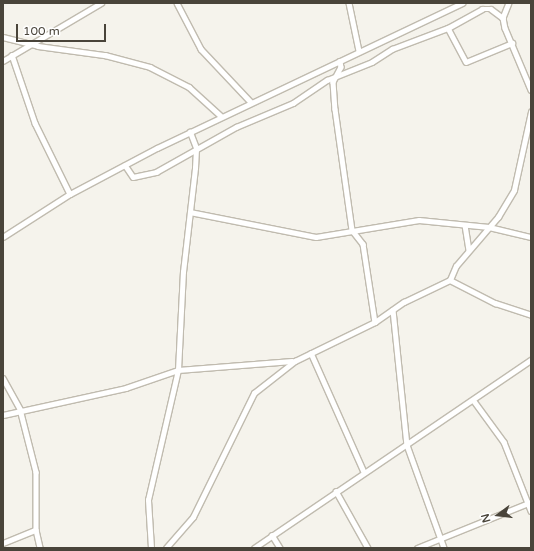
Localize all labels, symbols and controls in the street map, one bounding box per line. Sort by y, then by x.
scale bar [18,16,108,42]
text: 100 m [23,24,60,38]
north arrow [478,495,518,535]
text: N [479,512,493,524]

